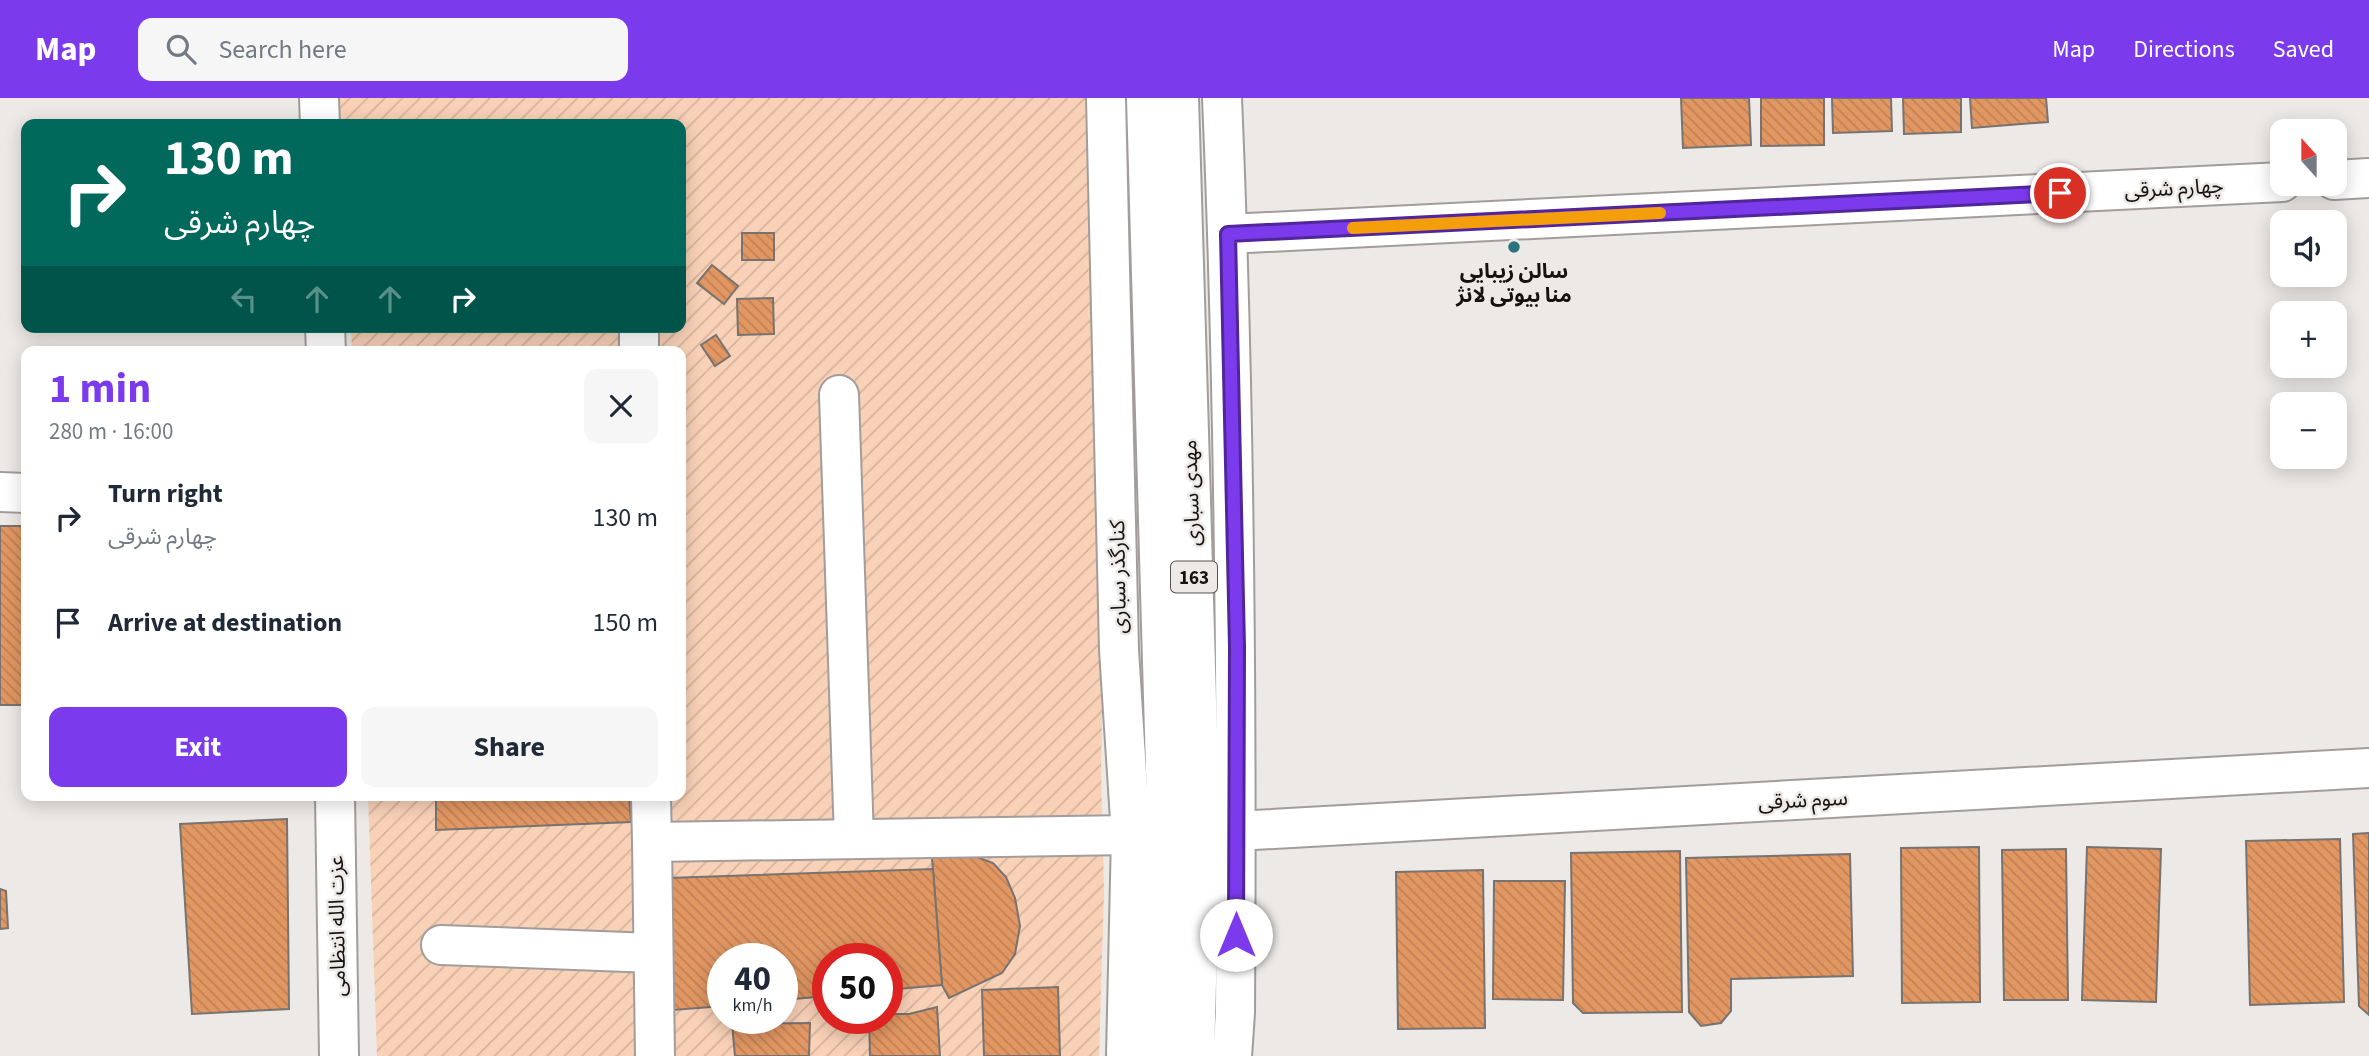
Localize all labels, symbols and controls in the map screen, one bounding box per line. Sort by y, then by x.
search box [138,18,628,81]
text: Map [35,26,96,73]
icon: search [162,30,200,68]
text: Search here [218,31,347,68]
text: Map [2052,32,2095,67]
text: Directions [2133,32,2235,67]
text: Saved [2273,32,2334,67]
north arrow [2270,119,2347,196]
map controls [2270,119,2347,469]
text: 130 m [164,124,293,194]
icon: right [49,147,140,238]
pin [2030,163,2090,223]
street label: چهارم شرقی [2124,170,2224,207]
icon: arrive [2041,174,2079,212]
text: چهارم شرقی [164,200,315,246]
button: sound [2270,210,2347,287]
marker: سالن زیبایی منا بیوتی لانژ [1506,239,1522,255]
place label: سالن زیبایی منا بیوتی لانژ [1455,256,1572,310]
icon: left [225,280,263,318]
icon: ahead [298,280,336,318]
icon: ahead [371,280,409,318]
icon: right [444,280,482,318]
button: + [2270,301,2347,378]
text: 1 min [49,359,151,419]
button: close [584,369,658,443]
button: − [2270,392,2347,469]
text: 280 m · 16:00 [49,415,173,448]
street label: مهدی سباری [1174,439,1208,547]
text: Turn right [108,475,223,512]
icon: right [49,499,87,537]
text: 130 m [592,499,658,536]
street label: کنارگذر سباری [1102,519,1134,634]
text: چهارم شرقی [108,520,217,553]
road number: 163 [1171,562,1217,592]
icon: arrive [49,604,87,642]
text: Arrive at destination [108,604,342,641]
text: 150 m [592,604,658,641]
button: Exit [49,707,347,787]
button: Share [361,707,658,787]
street label: سوم شرقی [1757,783,1849,818]
street label: عزت الله انتظامی [321,855,353,997]
position arrow [1199,898,1273,972]
speed limit sign: 50 [812,943,903,1034]
text: 40 [734,954,771,1004]
text: km/h [733,993,772,1018]

